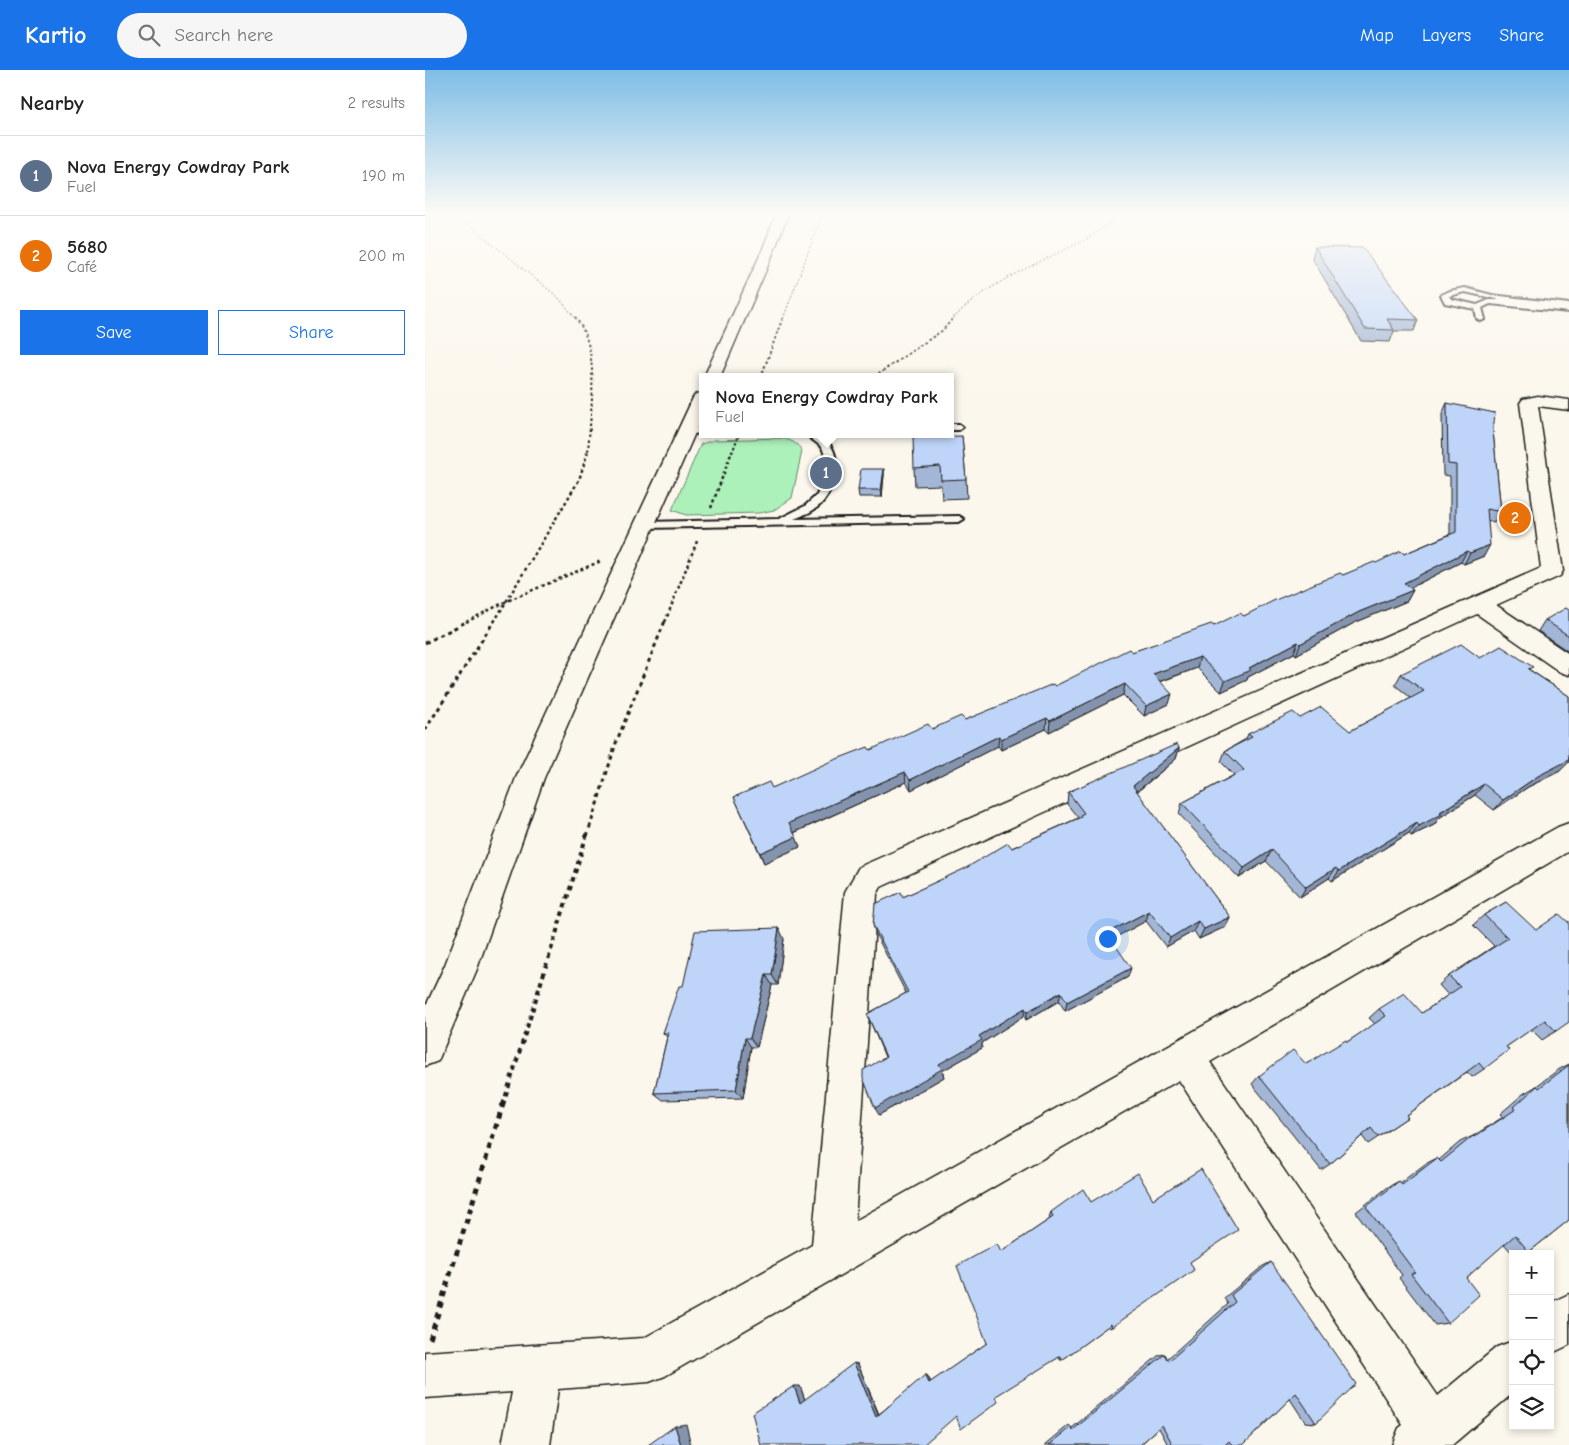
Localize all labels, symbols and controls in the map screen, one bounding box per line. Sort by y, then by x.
search box [117,13,467,58]
text: Kartio [25,21,87,49]
icon: search [135,21,163,49]
text: Search here [175,24,273,46]
text: Map [1360,25,1394,46]
text: Layers [1422,25,1471,46]
text: Share [1499,25,1544,46]
text: Nearby [20,91,84,115]
text: 2 results [348,94,405,112]
text: Nova Energy Cowdray Park [67,156,289,178]
text: 1 [33,167,39,185]
text: 190 m [362,167,405,185]
text: Fuel [67,178,96,196]
text: 5680 [67,236,108,258]
text: 2 [32,247,40,265]
text: 200 m [359,247,405,265]
text: Café [67,258,97,276]
button: Save [20,310,208,355]
button: Share [218,310,405,355]
popup [699,373,954,438]
text: Nova Energy Cowdray Park [715,386,938,408]
text: Fuel [715,408,744,426]
pin: 1 [810,454,842,492]
pin: 2 [1499,499,1531,537]
your location [1095,926,1121,952]
map controls [1509,1250,1554,1430]
button: + [1509,1250,1554,1295]
button: − [1509,1295,1554,1340]
button: locate [1509,1340,1554,1385]
button: layers [1509,1385,1554,1430]

